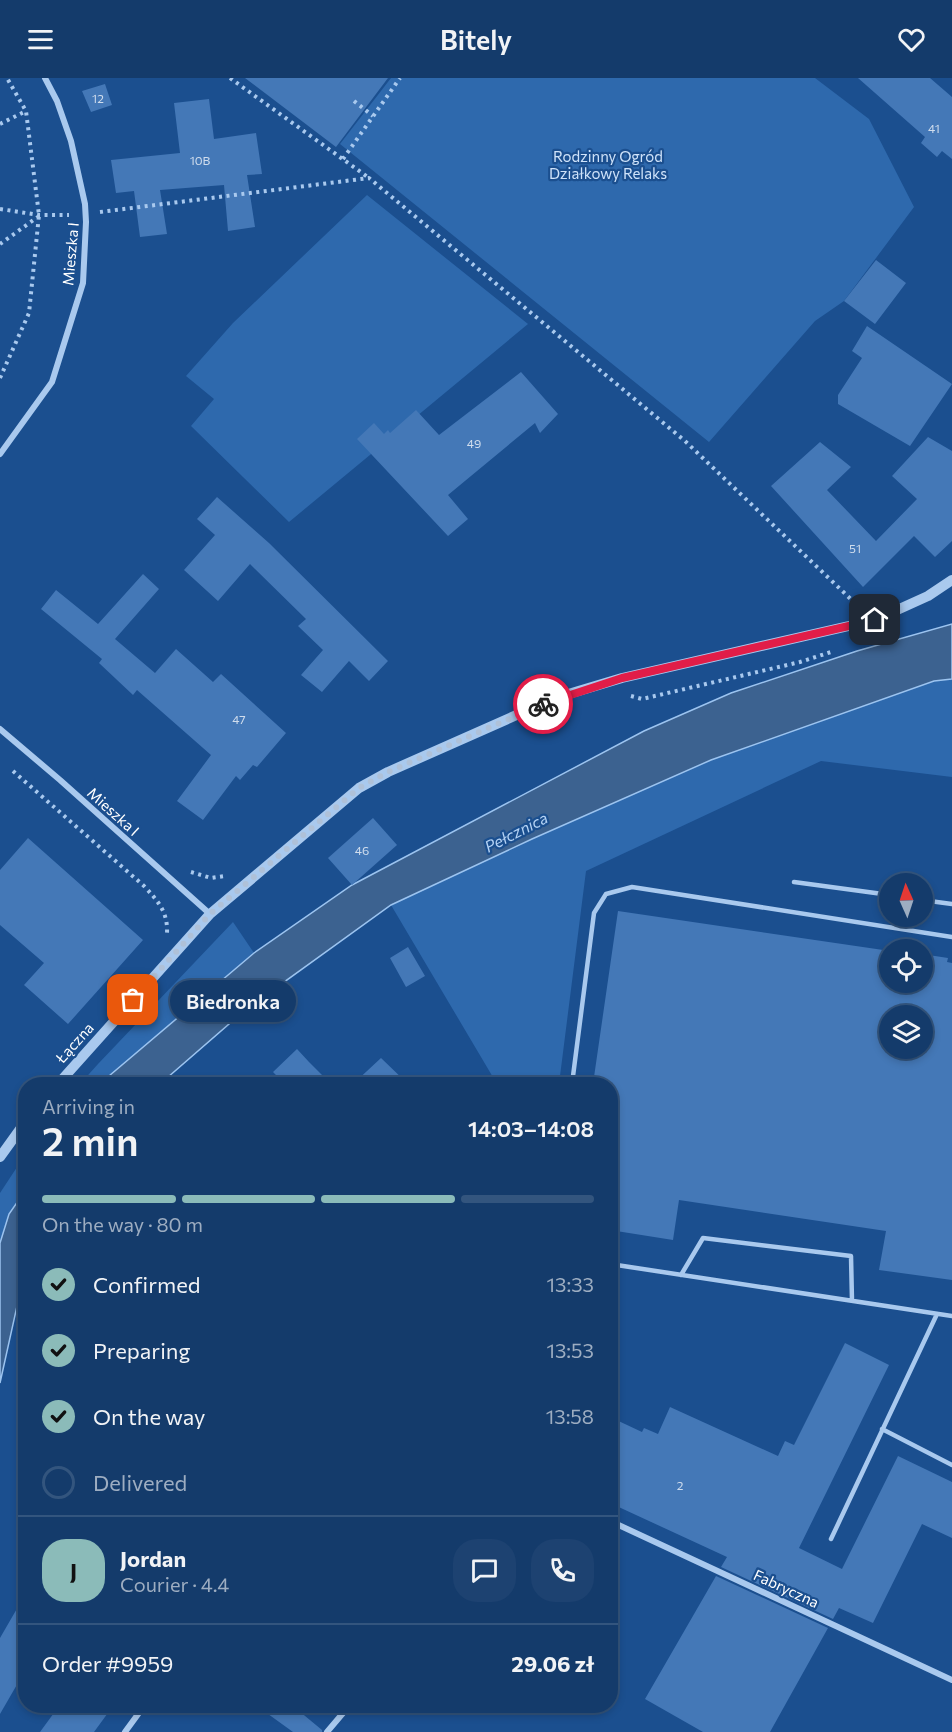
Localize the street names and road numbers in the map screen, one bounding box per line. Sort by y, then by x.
street label: Mieszka I [58,222,82,286]
street label: Mieszka I [84,783,143,839]
street label: Łączna [51,1019,97,1067]
street label: Fabryczna [751,1565,822,1611]

